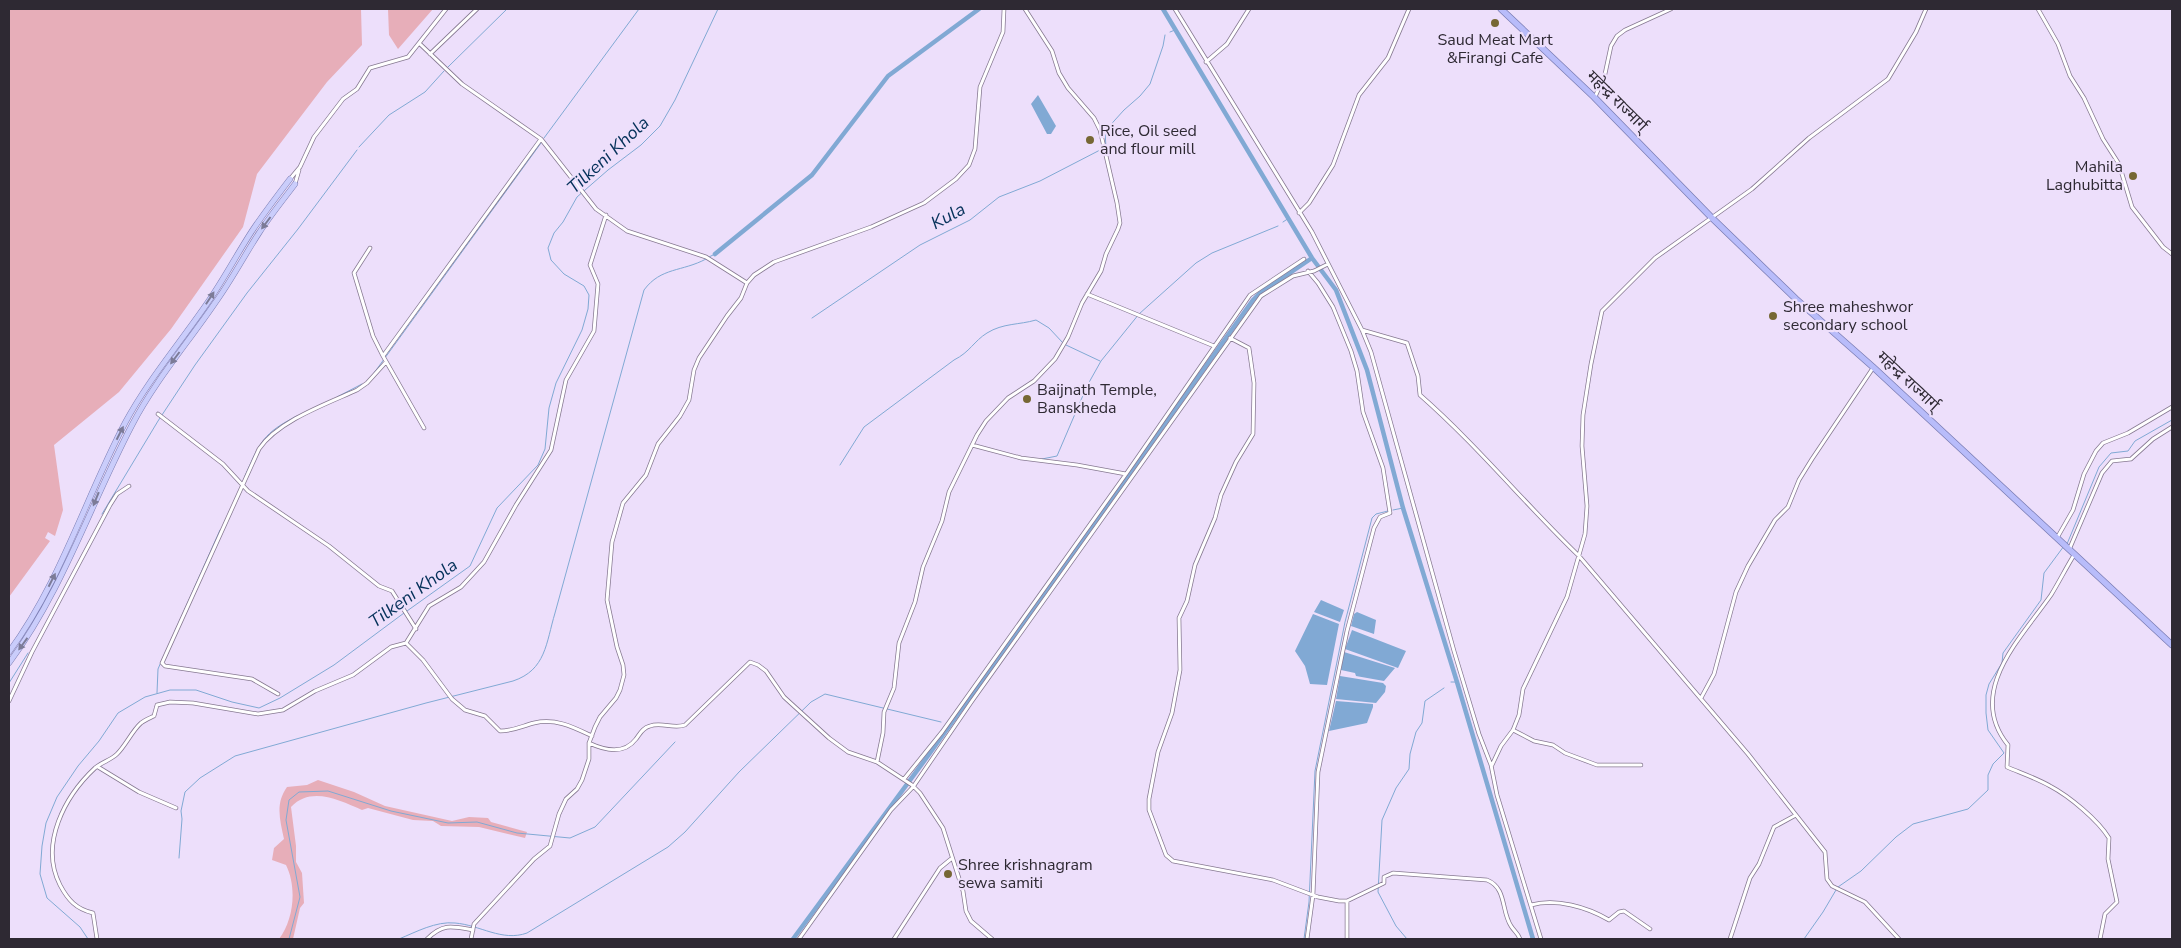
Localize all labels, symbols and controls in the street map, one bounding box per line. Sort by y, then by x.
marker: Saud Meat Mart &Firangi Cafe [1489,17,1501,29]
place label: Saud Meat Mart &Firangi Cafe [1437,29,1553,69]
street label: महेन्द्र राज्मार्ग् [1582,66,1655,139]
water label: Tilkeni Khola [562,111,654,199]
place label: Rice, Oil seed and flour mill [1100,120,1197,160]
marker: Rice, Oil seed and flour mill [1084,134,1096,146]
place label: Mahila Laghubitta [2046,156,2123,196]
marker: Mahila Laghubitta [2127,170,2139,182]
water label: Kula [926,197,970,235]
one-way arrow [261,216,271,230]
one-way arrow [205,292,215,305]
place label: Shree maheshwor secondary school [1783,296,1913,336]
marker: Shree maheshwor secondary school [1767,310,1779,322]
street label: महेन्द्र राज्मार्ग् [1872,346,1946,418]
one-way arrow [169,351,180,364]
place label: Baijnath Temple, Banskheda [1037,379,1157,419]
marker: Baijnath Temple, Banskheda [1021,393,1033,405]
one-way arrow [116,426,124,440]
one-way arrow [92,492,100,506]
water label: Tilkeni Khola [364,553,462,633]
one-way arrow [48,573,56,588]
one-way arrow [18,637,28,651]
place label: Shree krishnagram sewa samiti [958,854,1093,894]
marker: Shree krishnagram sewa samiti [942,868,954,880]

